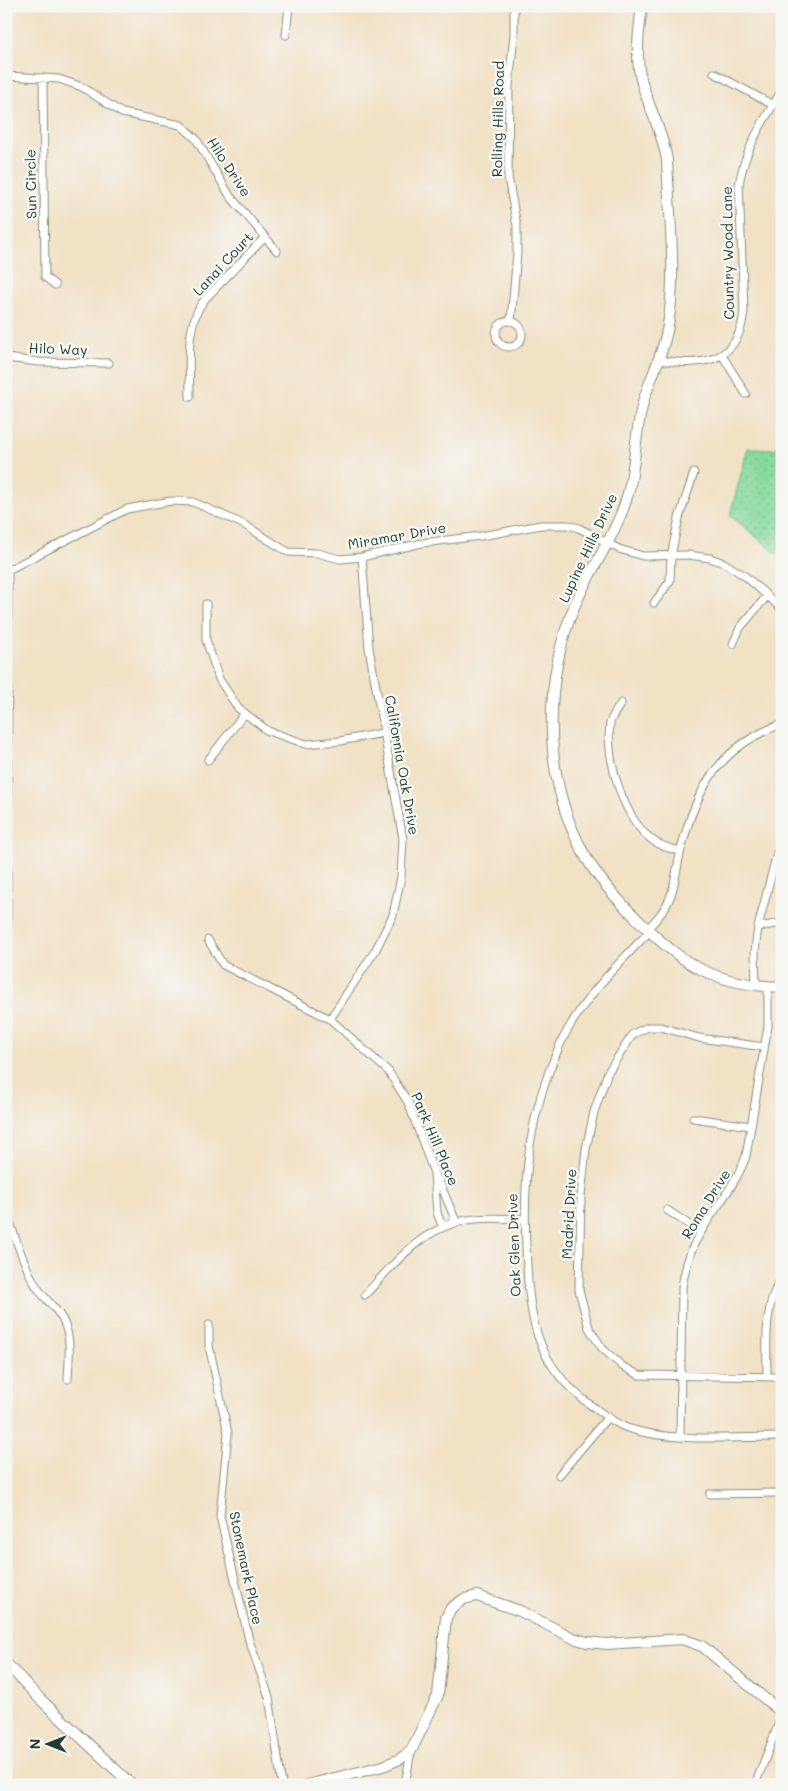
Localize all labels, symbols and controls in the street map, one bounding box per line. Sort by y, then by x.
street label: Rolling Hills Road [487,61,508,177]
street label: Hilo Drive [203,133,256,200]
street label: Sun Circle [20,149,41,219]
street label: Country Wood Lane [717,186,738,320]
street label: Lanai Court [188,228,257,300]
street label: Hilo Way [28,338,88,359]
street label: Lupine Hills Drive [554,490,621,605]
street label: Miramar Drive [346,518,448,554]
street label: California Oak Drive [381,694,424,836]
street label: Park Hill Place [407,1089,464,1188]
street label: Roma Drive [677,1165,734,1242]
street label: Madrid Drive [557,1168,580,1260]
street label: Oak Glen Drive [502,1193,525,1297]
street label: Stonemark Place [225,1510,268,1626]
north arrow [22,1718,72,1768]
text: N [25,1739,44,1749]

